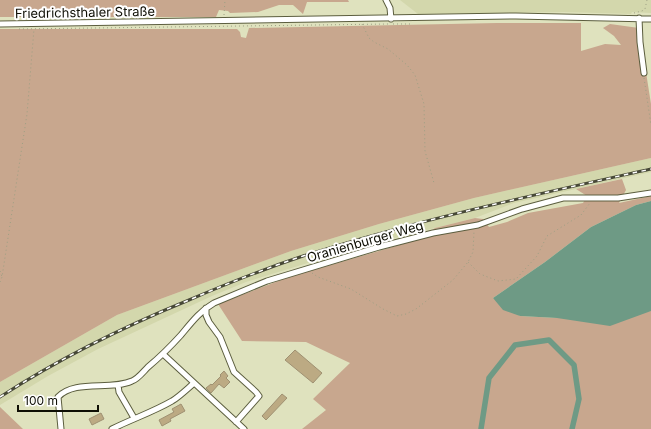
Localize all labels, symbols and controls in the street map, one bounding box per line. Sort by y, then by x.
street label: Friedrichsthaler Straße [15,3,155,21]
street label: Oranienburger Weg [305,217,425,265]
scale bar [18,387,98,413]
text: 100 m [24,393,58,408]

